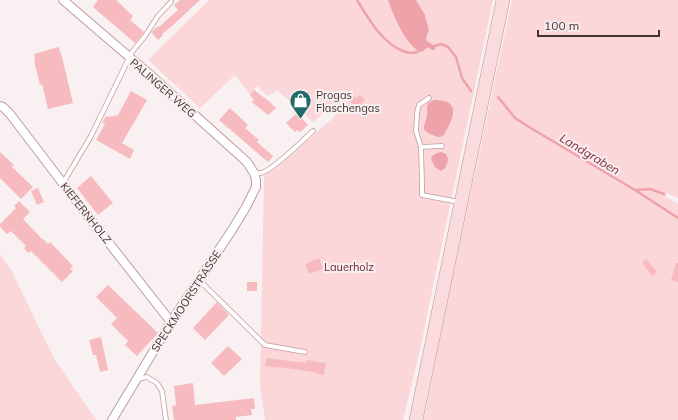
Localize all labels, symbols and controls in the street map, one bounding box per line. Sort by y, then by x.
scale bar [538,12,659,38]
text: 100 m [544,18,579,33]
street label: PALINGER WEG [127,55,199,121]
shop icon: Progas Flaschengas [287,88,313,121]
place label: Progas Flaschengas [316,88,380,115]
water label: Landgraben [557,130,623,178]
street label: KIEFERNHOLZ [58,179,115,247]
street label: SPECKMOORSTRASSE [148,248,224,354]
park label: Lauerholz [324,260,374,274]

